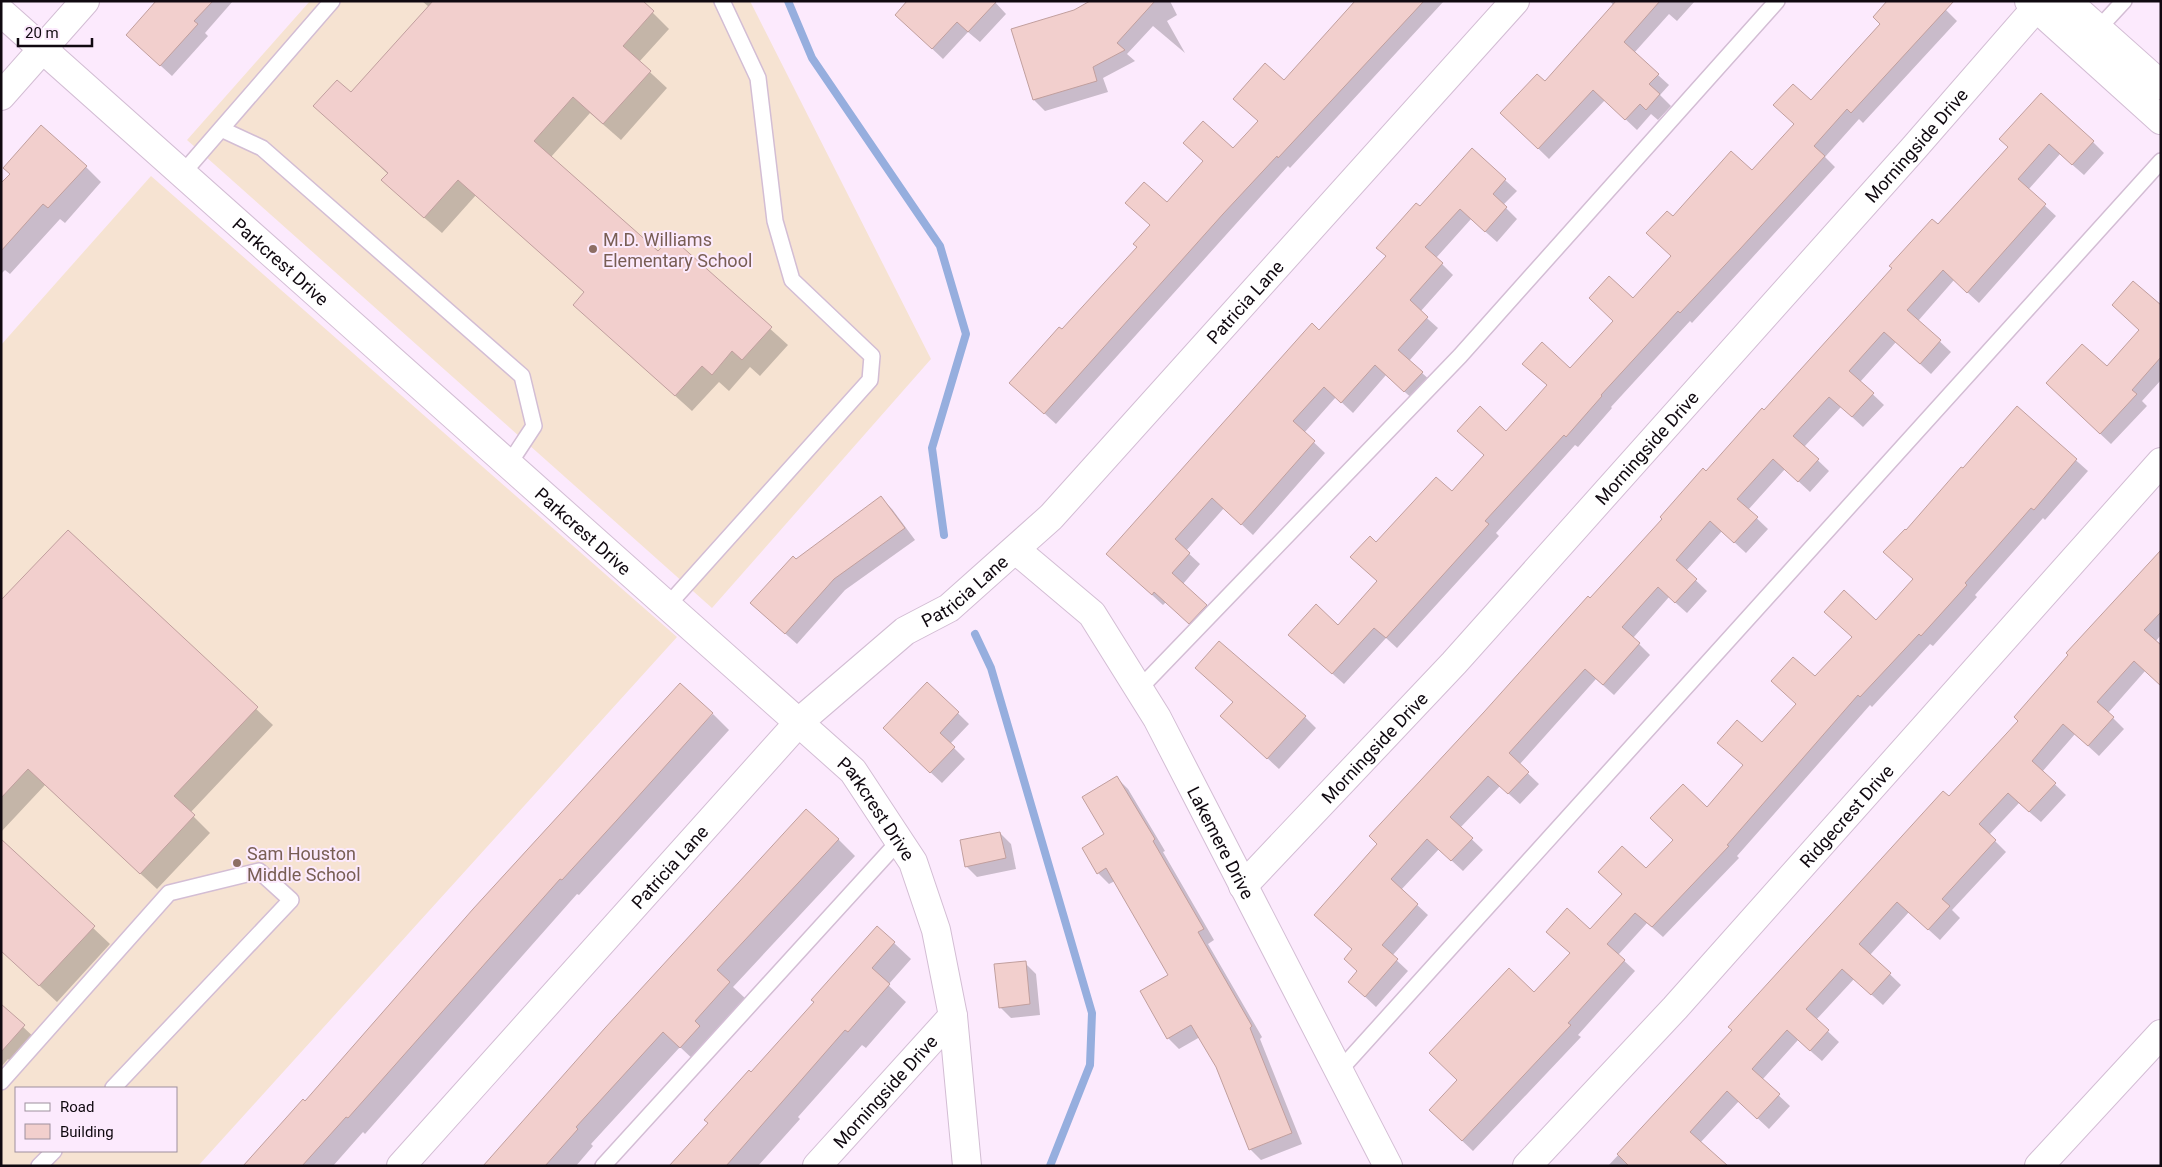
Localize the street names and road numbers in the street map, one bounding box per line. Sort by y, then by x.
street label: Morningside Drive [1860,84,1972,206]
street label: Parkcrest Drive [229,213,333,310]
street label: Patricia Lane [1202,256,1287,347]
street label: Morningside Drive [1590,386,1703,508]
street label: Parkcrest Drive [531,483,636,579]
street label: Patricia Lane [918,550,1012,631]
street label: Morningside Drive [1317,687,1432,807]
street label: Parkcrest Drive [834,752,919,864]
street label: Ridgecrest Drive [1795,760,1897,871]
street label: Lakemere Drive [1183,783,1259,902]
street label: Patricia Lane [627,821,712,913]
street label: Morningside Drive [828,1030,941,1152]

